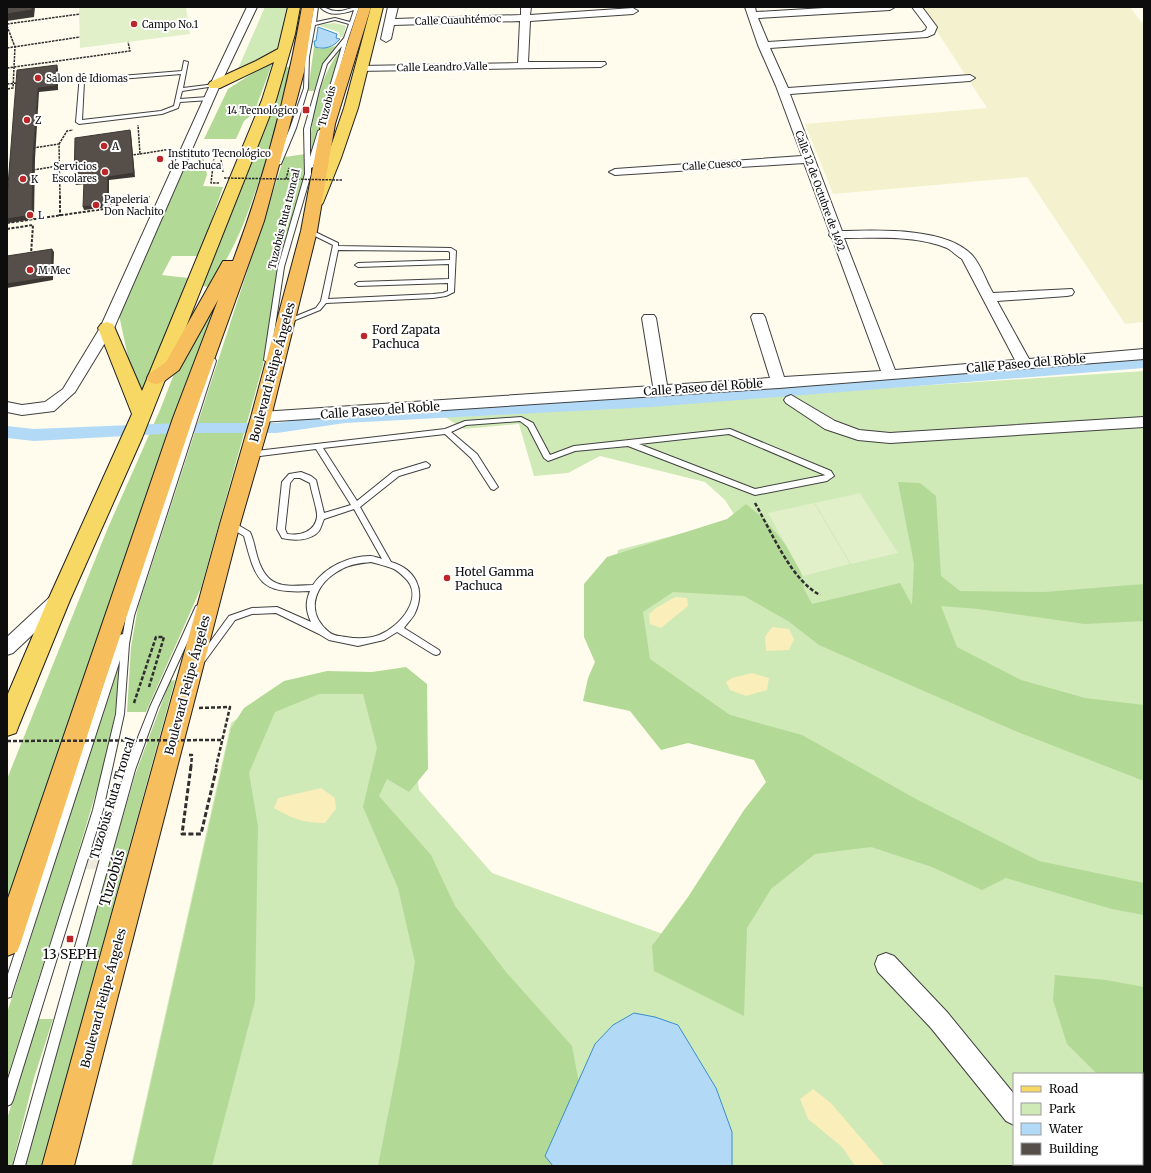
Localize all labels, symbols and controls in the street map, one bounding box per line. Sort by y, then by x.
street label: Calle Cuauhtémoc [415,12,501,28]
place label: Campo No.1 [142,18,199,31]
marker: Campo No.1 [129,19,139,29]
street label: Calle Leandro Valle [397,60,487,74]
place label: Salon de Idiomas [46,72,128,85]
marker: Salon de Idiomas [33,73,43,83]
street label: Tuzobús [315,84,339,128]
place label: 14 Tecnológico [227,104,298,117]
marker: 14 Tecnológico [301,105,311,115]
place label: Z [35,114,42,127]
marker: Z [22,115,32,125]
street label: Calle 12 de Octubre de 1492 [792,129,848,253]
place label: A [111,140,120,153]
marker: A [99,141,109,151]
place label: Instituto Tecnológico de Pachuca [168,147,271,172]
marker: Instituto Tecnológico de Pachuca [155,154,165,164]
street label: Calle Cuesco [682,156,742,174]
place label: Servicios Escolares [52,160,97,185]
marker: Servicios Escolares [100,167,110,177]
street label: Tuzobús Ruta troncal [265,168,303,270]
place label: K [31,173,39,186]
marker: K [18,174,28,184]
place label: Papeleria Don Nachito [104,193,164,218]
marker: Papeleria Don Nachito [91,200,101,210]
place label: L [38,209,45,222]
marker: L [25,210,35,220]
place label: M Mec [38,264,71,277]
marker: M Mec [25,265,35,275]
street label: Boulevard Felipe Ángeles [246,300,298,444]
place label: Ford Zapata Pachuca [372,322,441,351]
marker: Ford Zapata Pachuca [359,331,369,341]
street label: Calle Paseo del Roble [966,350,1086,376]
street label: Calle Paseo del Roble [643,375,763,399]
street label: Calle Paseo del Roble [320,398,440,422]
place label: Hotel Gamma Pachuca [455,564,535,593]
marker: Hotel Gamma Pachuca [442,573,452,583]
street label: Boulevard Felipe Ángeles [161,613,213,757]
street label: Tuzobús Ruta Troncal [86,735,138,861]
street label: Tuzobús [95,847,129,908]
street label: Boulevard Felipe Ángeles [77,926,129,1070]
marker: 13 SEPH [65,934,75,944]
place label: 13 SEPH [43,945,97,963]
legend [1013,1073,1143,1165]
text: Road [1049,1081,1078,1096]
text: Park [1049,1101,1076,1116]
text: Water [1048,1121,1084,1136]
text: Building [1049,1141,1099,1156]

